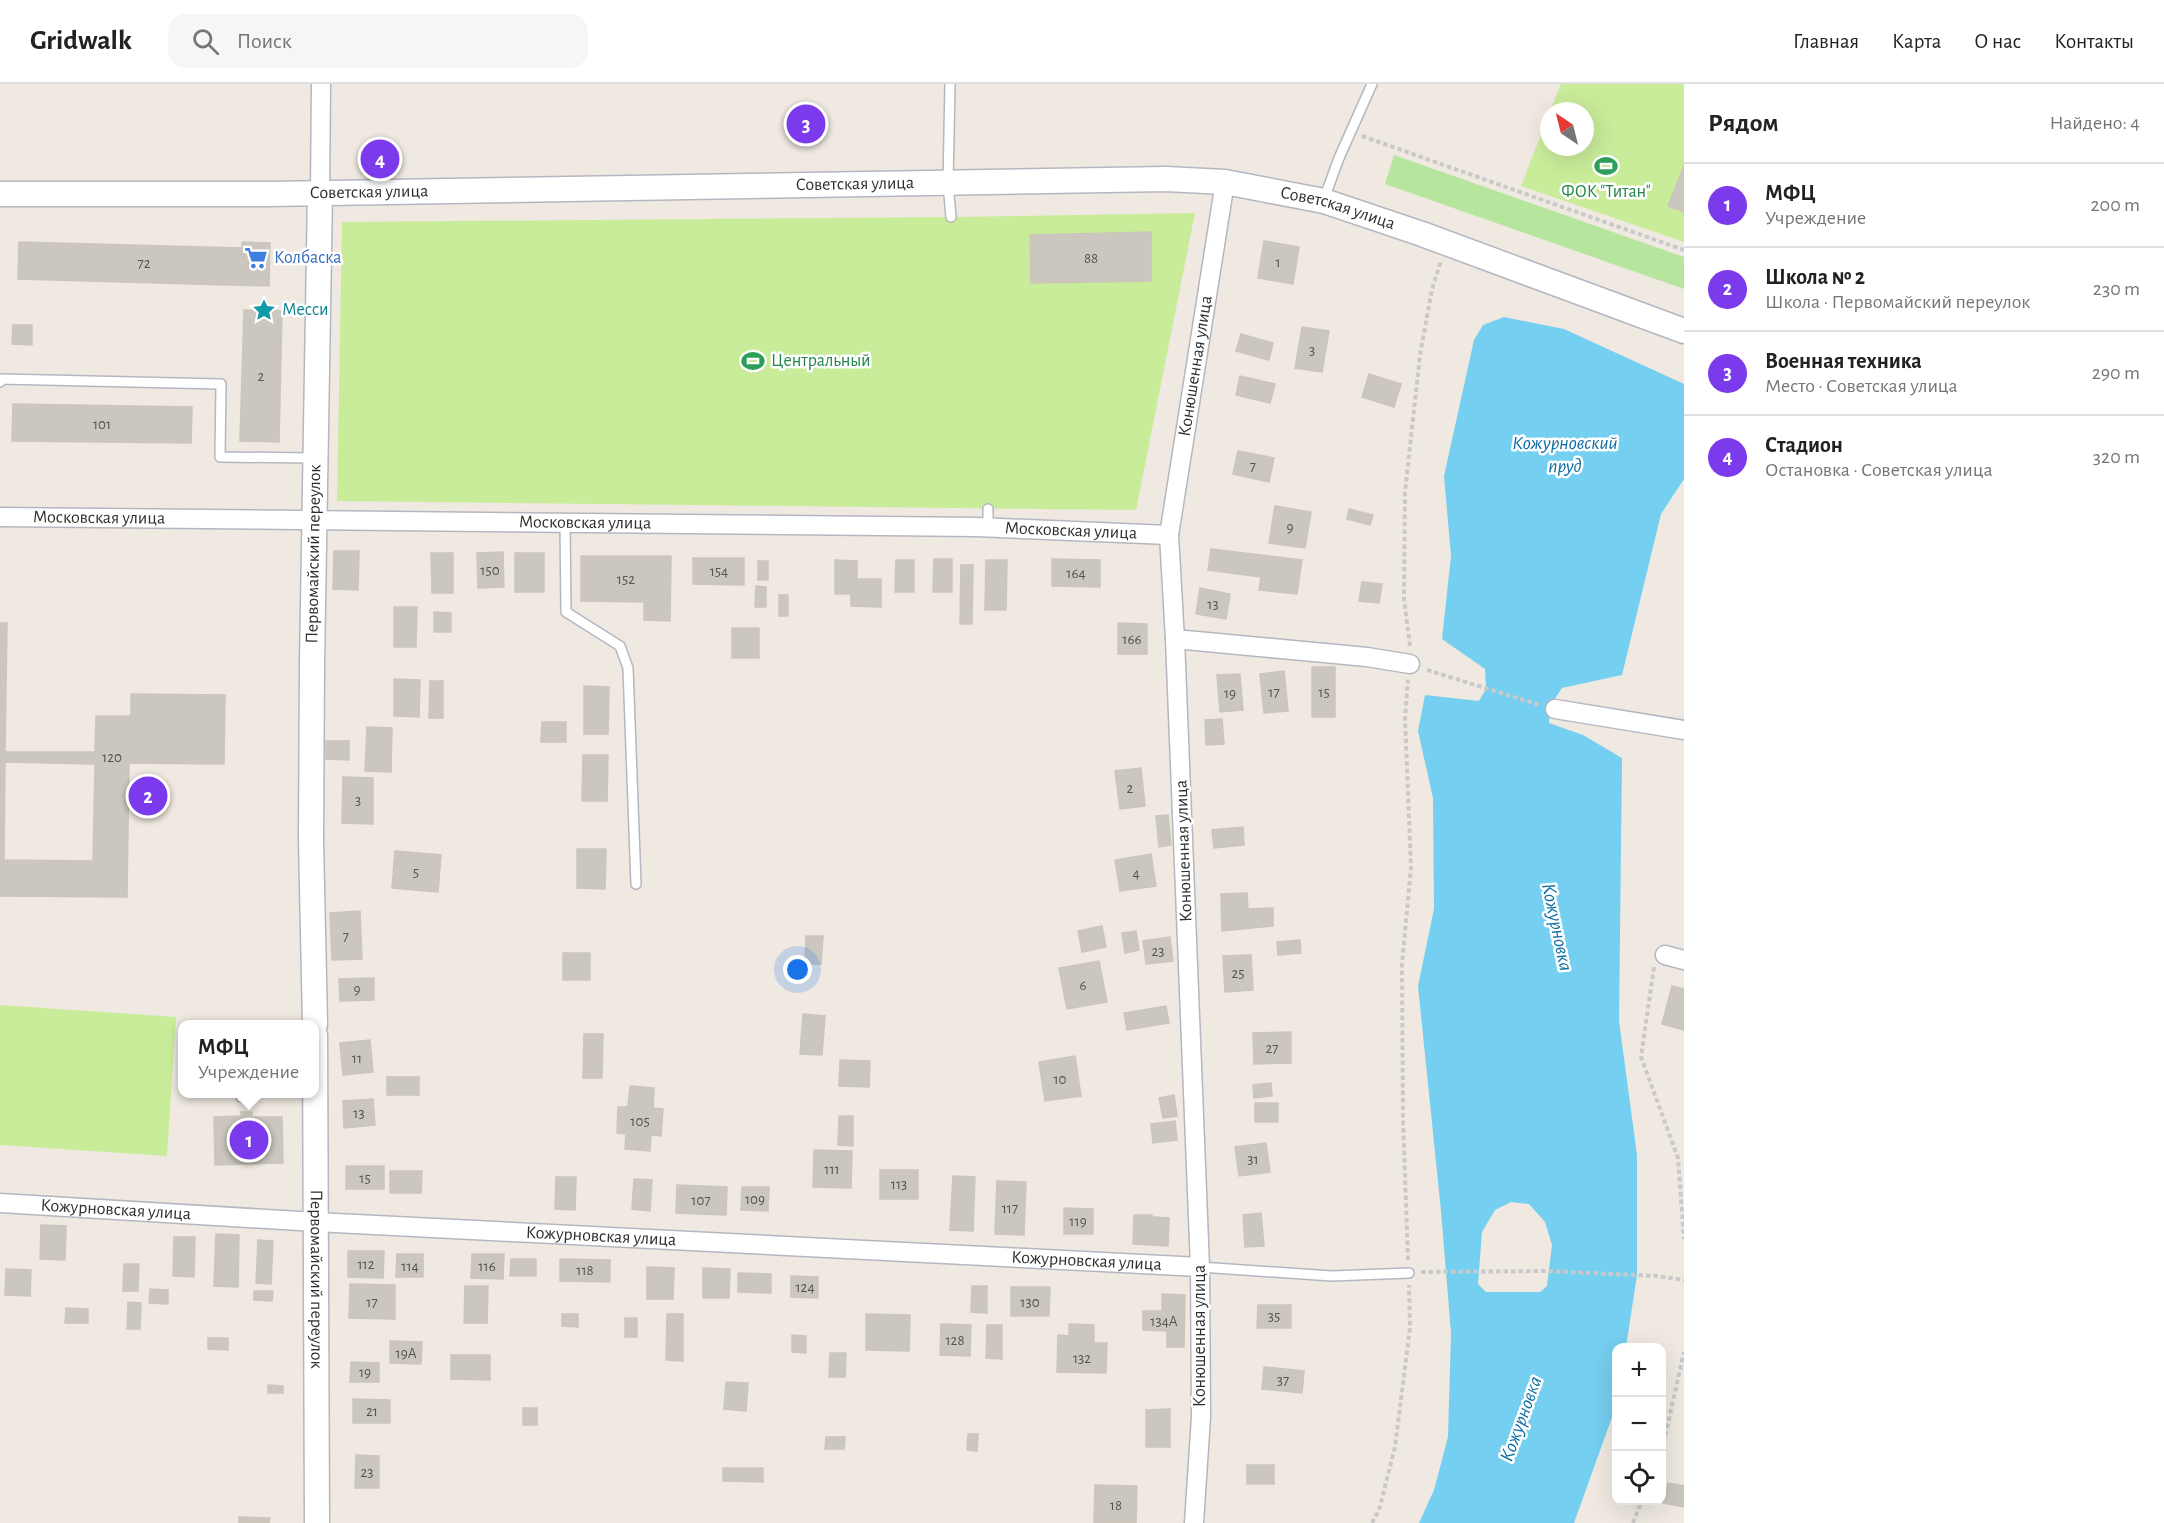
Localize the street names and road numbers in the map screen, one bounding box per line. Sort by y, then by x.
street label: Советская улица [795,174,914,194]
street label: Советская улица [310,182,428,202]
street label: Советская улица [1279,184,1397,233]
street label: Конюшенная улица [1176,294,1216,438]
street label: Первомайский переулок [303,464,324,644]
street label: Московская улица [33,508,165,528]
street label: Московская улица [519,513,651,533]
street label: Московская улица [1004,519,1137,543]
street label: Конюшенная улица [1173,780,1195,922]
street label: Первомайский переулок [307,1189,325,1369]
street label: Кожурновская улица [40,1196,192,1223]
street label: Кожурновская улица [525,1224,677,1249]
street label: Кожурновская улица [1011,1248,1162,1274]
street label: Конюшенная улица [1191,1265,1209,1407]

